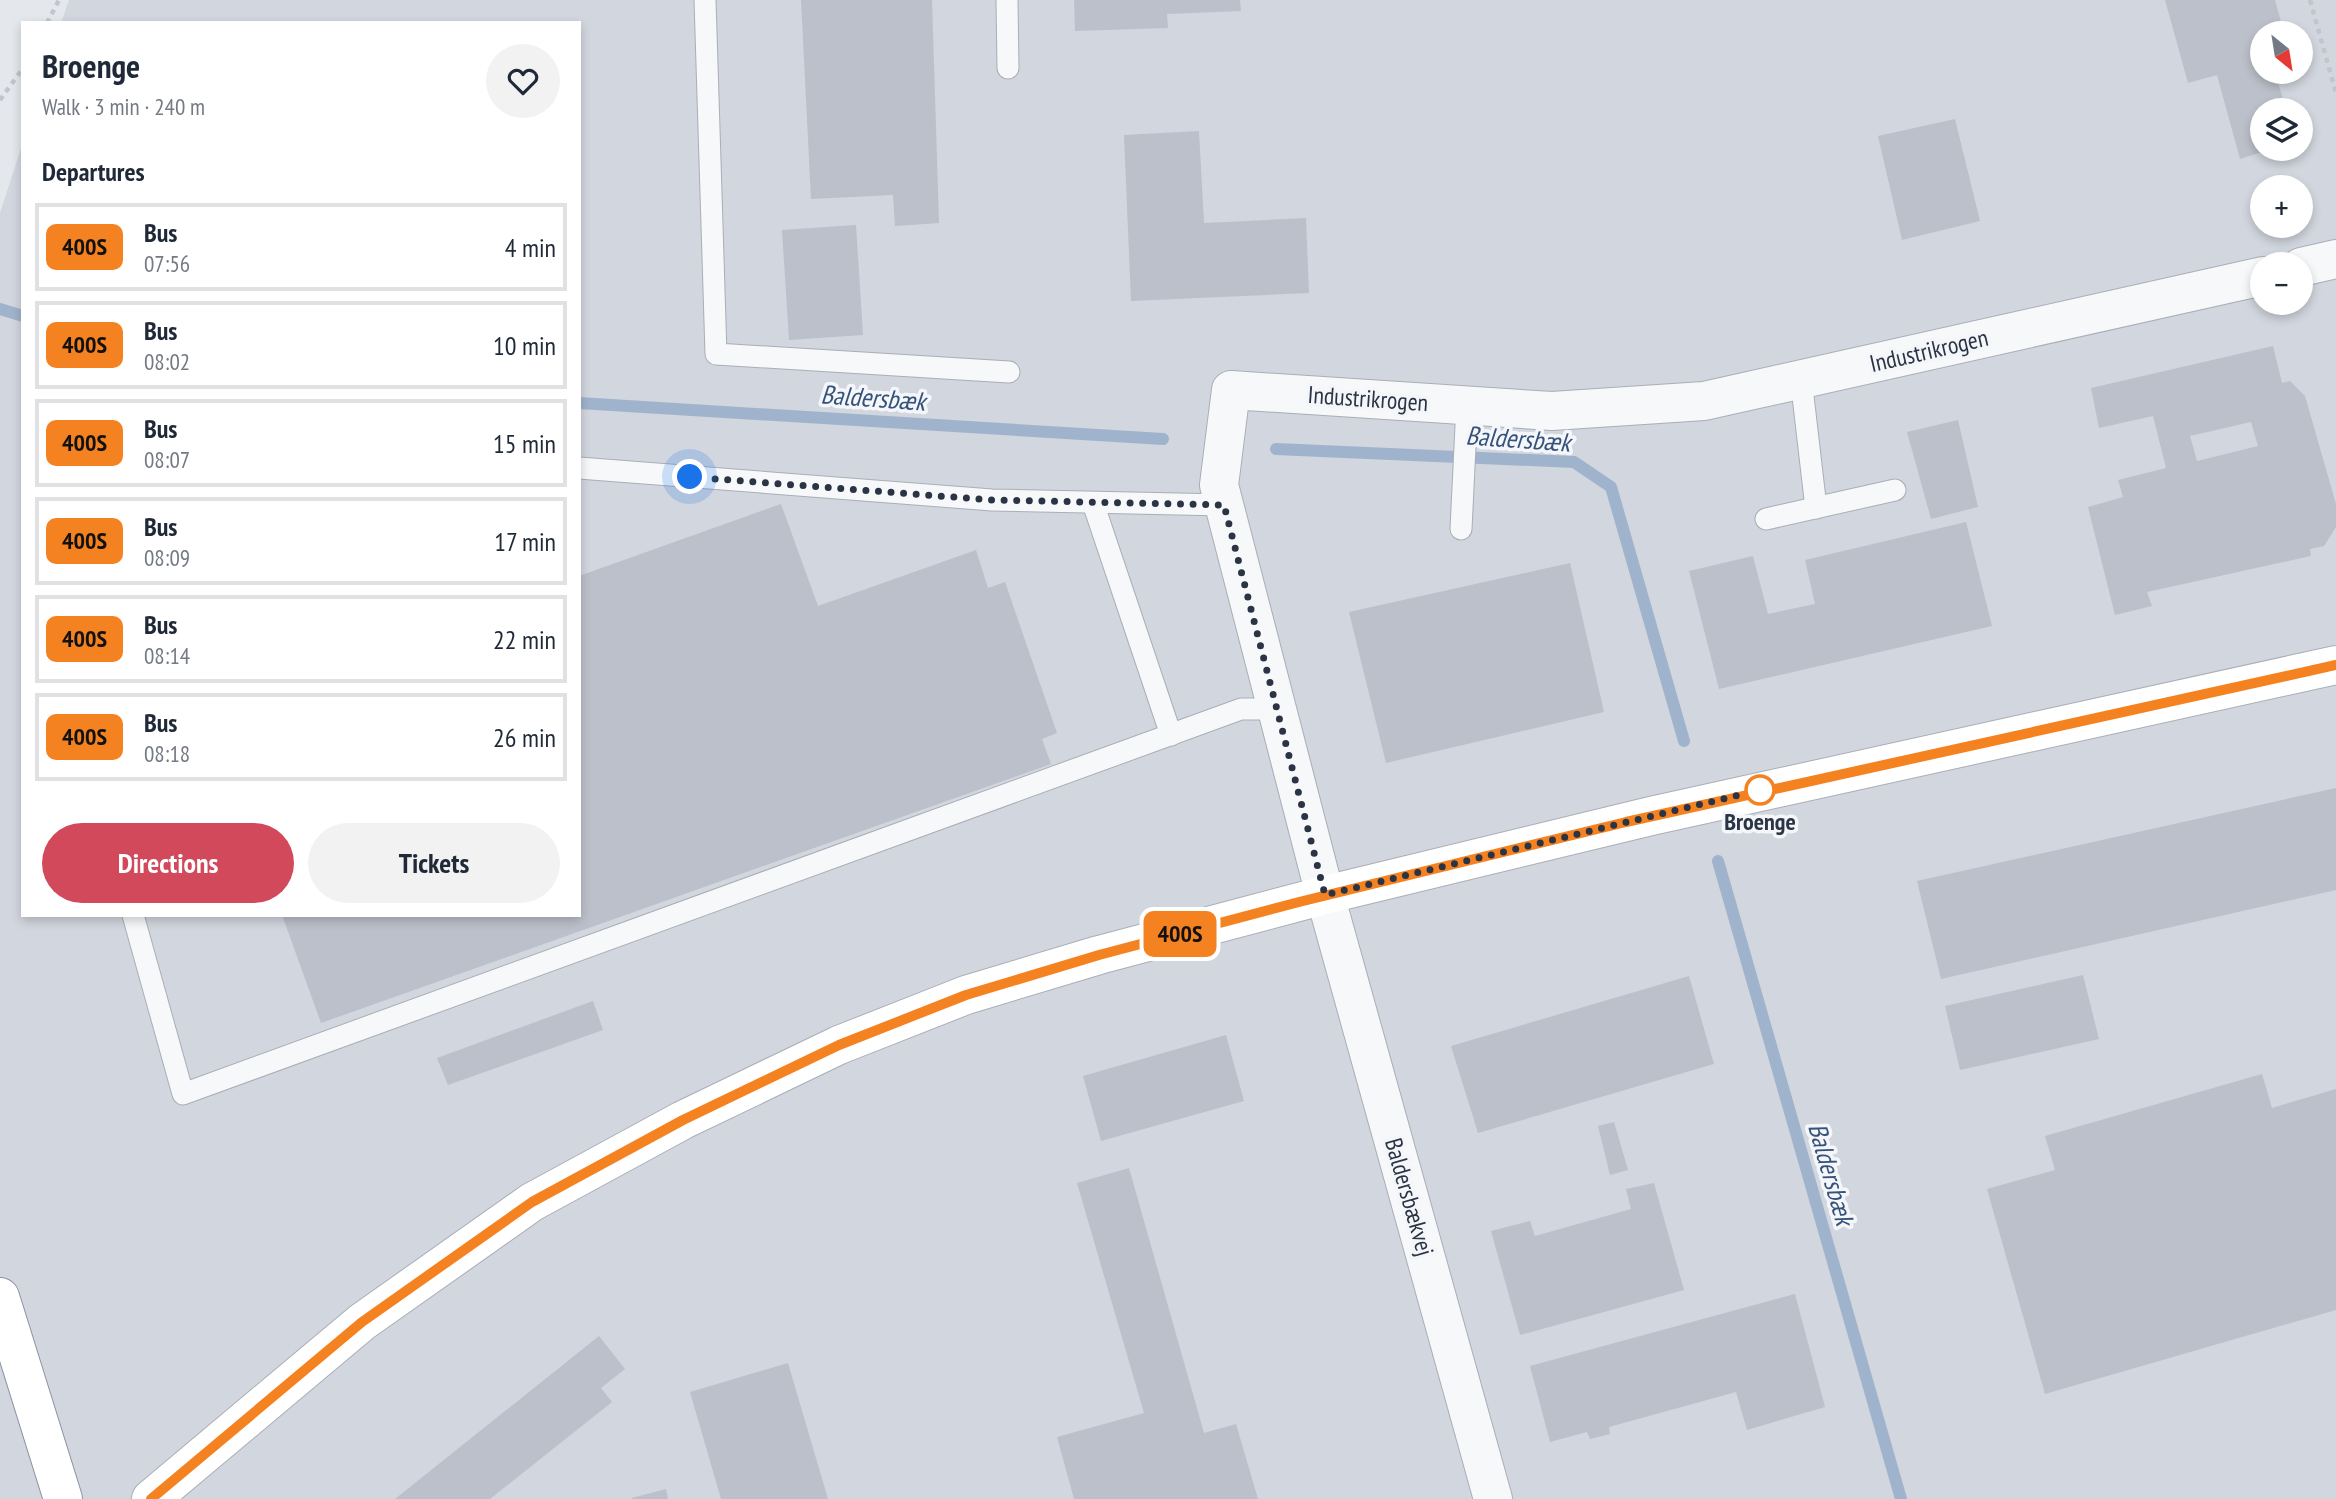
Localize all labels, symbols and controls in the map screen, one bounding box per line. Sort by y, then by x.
north arrow [2250,21,2314,84]
map controls [2250,21,2313,315]
text: Broenge [42,44,140,87]
button: heart [486,44,560,118]
text: Walk · 3 min · 240 m [42,92,205,121]
button: layers [2250,98,2313,161]
text: Departures [42,155,145,188]
button: + [2250,175,2313,238]
text: Bus [144,216,177,249]
text: 400S [62,231,107,262]
text: 4 min [505,231,556,264]
text: 07:56 [144,249,190,278]
button: − [2250,252,2313,315]
text: Bus [144,314,177,347]
street label: Industrikrogen [1867,322,1991,379]
text: 400S [62,329,107,360]
text: 10 min [493,329,556,362]
text: 08:02 [144,347,190,376]
water label: Baldersbæk [820,377,929,418]
street label: Industrikrogen [1307,379,1429,418]
text: Bus [144,412,177,445]
water label: Baldersbæk [1465,418,1574,459]
text: 400S [62,427,107,458]
text: 15 min [493,427,556,460]
text: 08:07 [144,445,190,474]
your location [672,459,707,494]
text: Bus [144,510,177,543]
text: 400S [62,525,107,556]
text: 17 min [494,525,556,558]
text: 08:09 [144,543,190,572]
text: Bus [144,608,177,641]
text: 400S [62,623,107,654]
text: 22 min [493,623,556,656]
text: 08:14 [144,641,190,670]
text: Bus [144,706,177,739]
text: 400S [62,721,107,752]
text: 26 min [493,721,556,754]
text: 08:18 [144,739,190,768]
marker: Broenge [1745,775,1775,805]
place label: Broenge [1724,806,1796,837]
button: Directions [42,823,294,903]
button: Tickets [308,823,560,903]
line badge: 400S [1131,911,1229,957]
text: 400S [1158,918,1202,949]
water label: Baldersbæk [1801,1119,1863,1232]
street label: Baldersbækvej [1378,1134,1441,1259]

